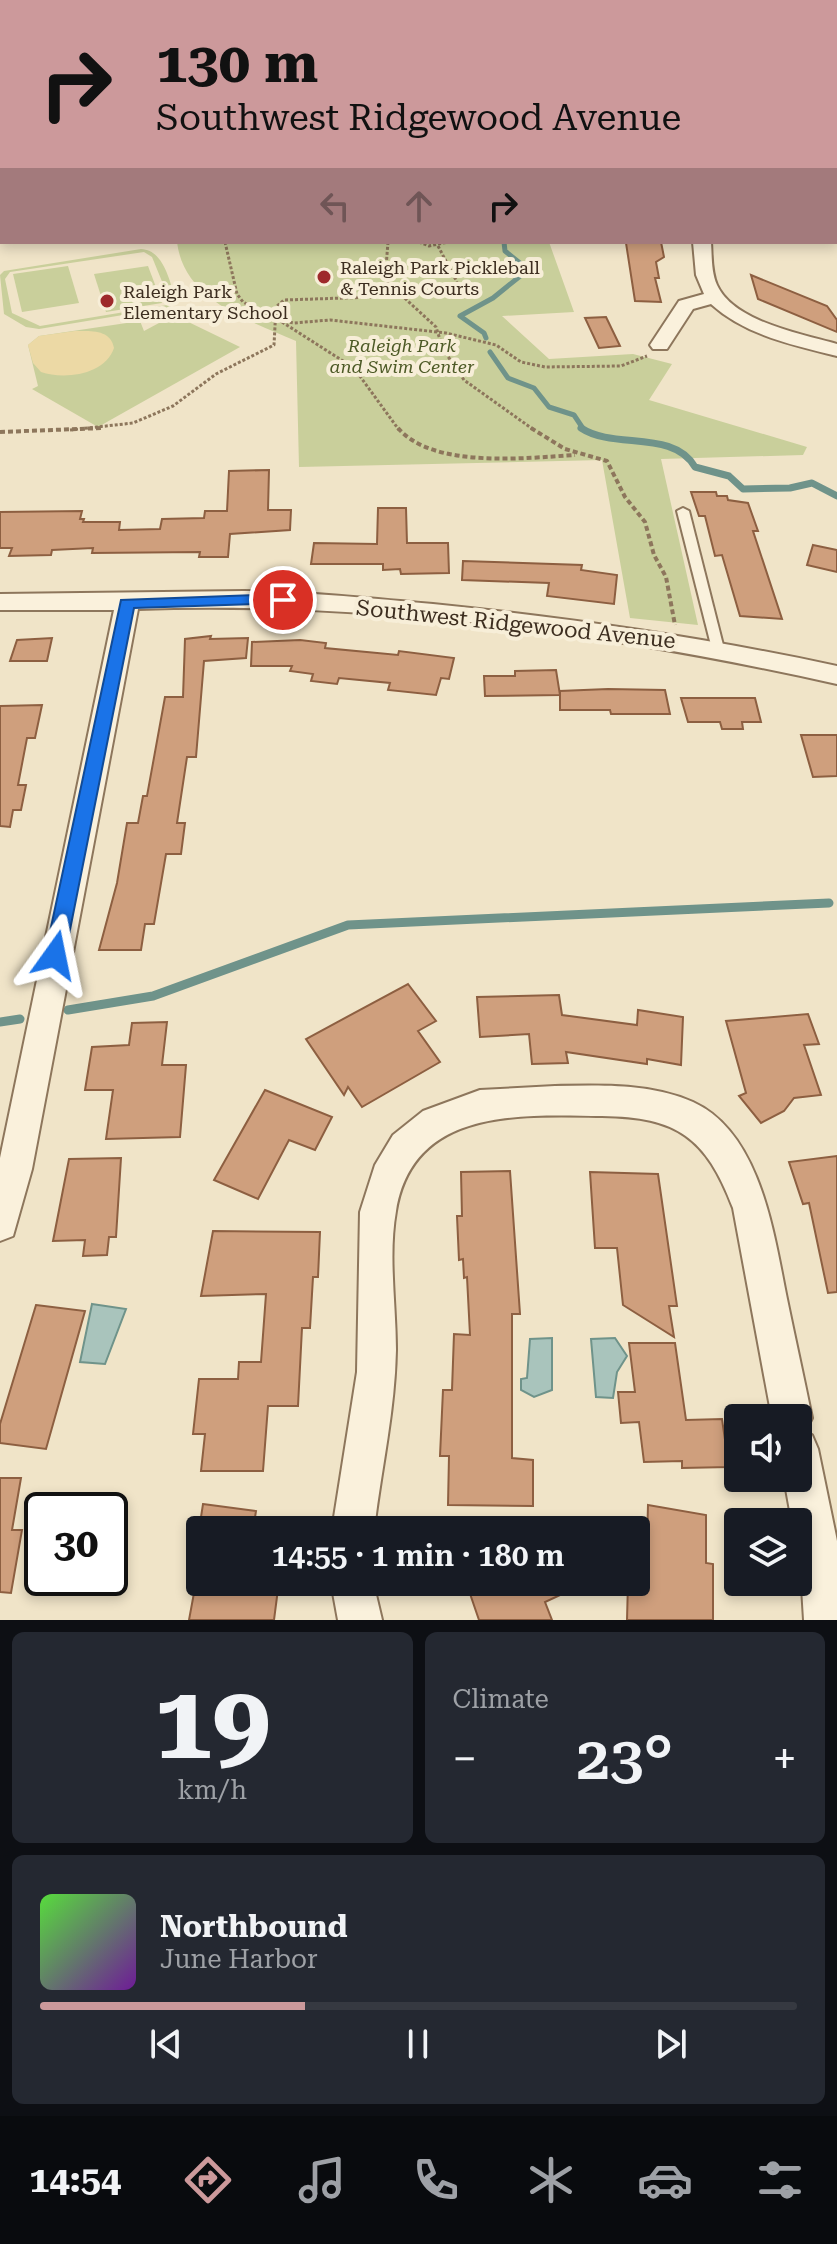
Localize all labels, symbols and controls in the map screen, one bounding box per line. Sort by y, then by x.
text: 130 m [156,30,318,96]
icon: right [24,32,128,136]
text: Southwest Ridgewood Avenue [156,97,681,139]
icon: left [313,184,357,228]
icon: ahead [397,184,441,228]
icon: right [481,184,525,228]
place label: Raleigh Park Pickleball & Tennis Courts [340,257,540,299]
marker: Raleigh Park Pickleball & Tennis Courts [315,268,333,286]
place label: Raleigh Park Elementary School [123,281,288,323]
marker: Raleigh Park Elementary School [98,292,116,310]
park label: Raleigh Park and Swim Center [330,335,475,377]
pin [249,566,317,634]
icon: arrive [261,578,305,622]
street label: Southwest Ridgewood Avenue [355,595,677,653]
position arrow [13,913,97,997]
map controls [724,1404,812,1596]
button: sound [724,1404,812,1492]
speed limit sign: 30 [24,1492,128,1596]
button: layers [724,1508,812,1596]
text: 14:55 · 1 min · 180 m [272,1538,564,1573]
text: 19 [154,1662,270,1783]
text: Climate [453,1684,549,1714]
text: 23° [576,1723,673,1794]
text: − [453,1733,477,1785]
text: + [772,1733,797,1785]
text: km/h [177,1775,247,1805]
text: Northbound [160,1909,348,1944]
text: June Harbor [160,1944,318,1974]
icon: previous [144,2022,188,2066]
icon: pause [396,2022,440,2066]
icon: next [649,2022,693,2066]
icon: directions [180,2152,236,2208]
icon: music [294,2152,350,2208]
icon: phone [408,2152,464,2208]
icon: climate [523,2152,579,2208]
icon: car [637,2152,693,2208]
icon: filters [752,2152,808,2208]
text: 14:54 [29,2159,121,2201]

